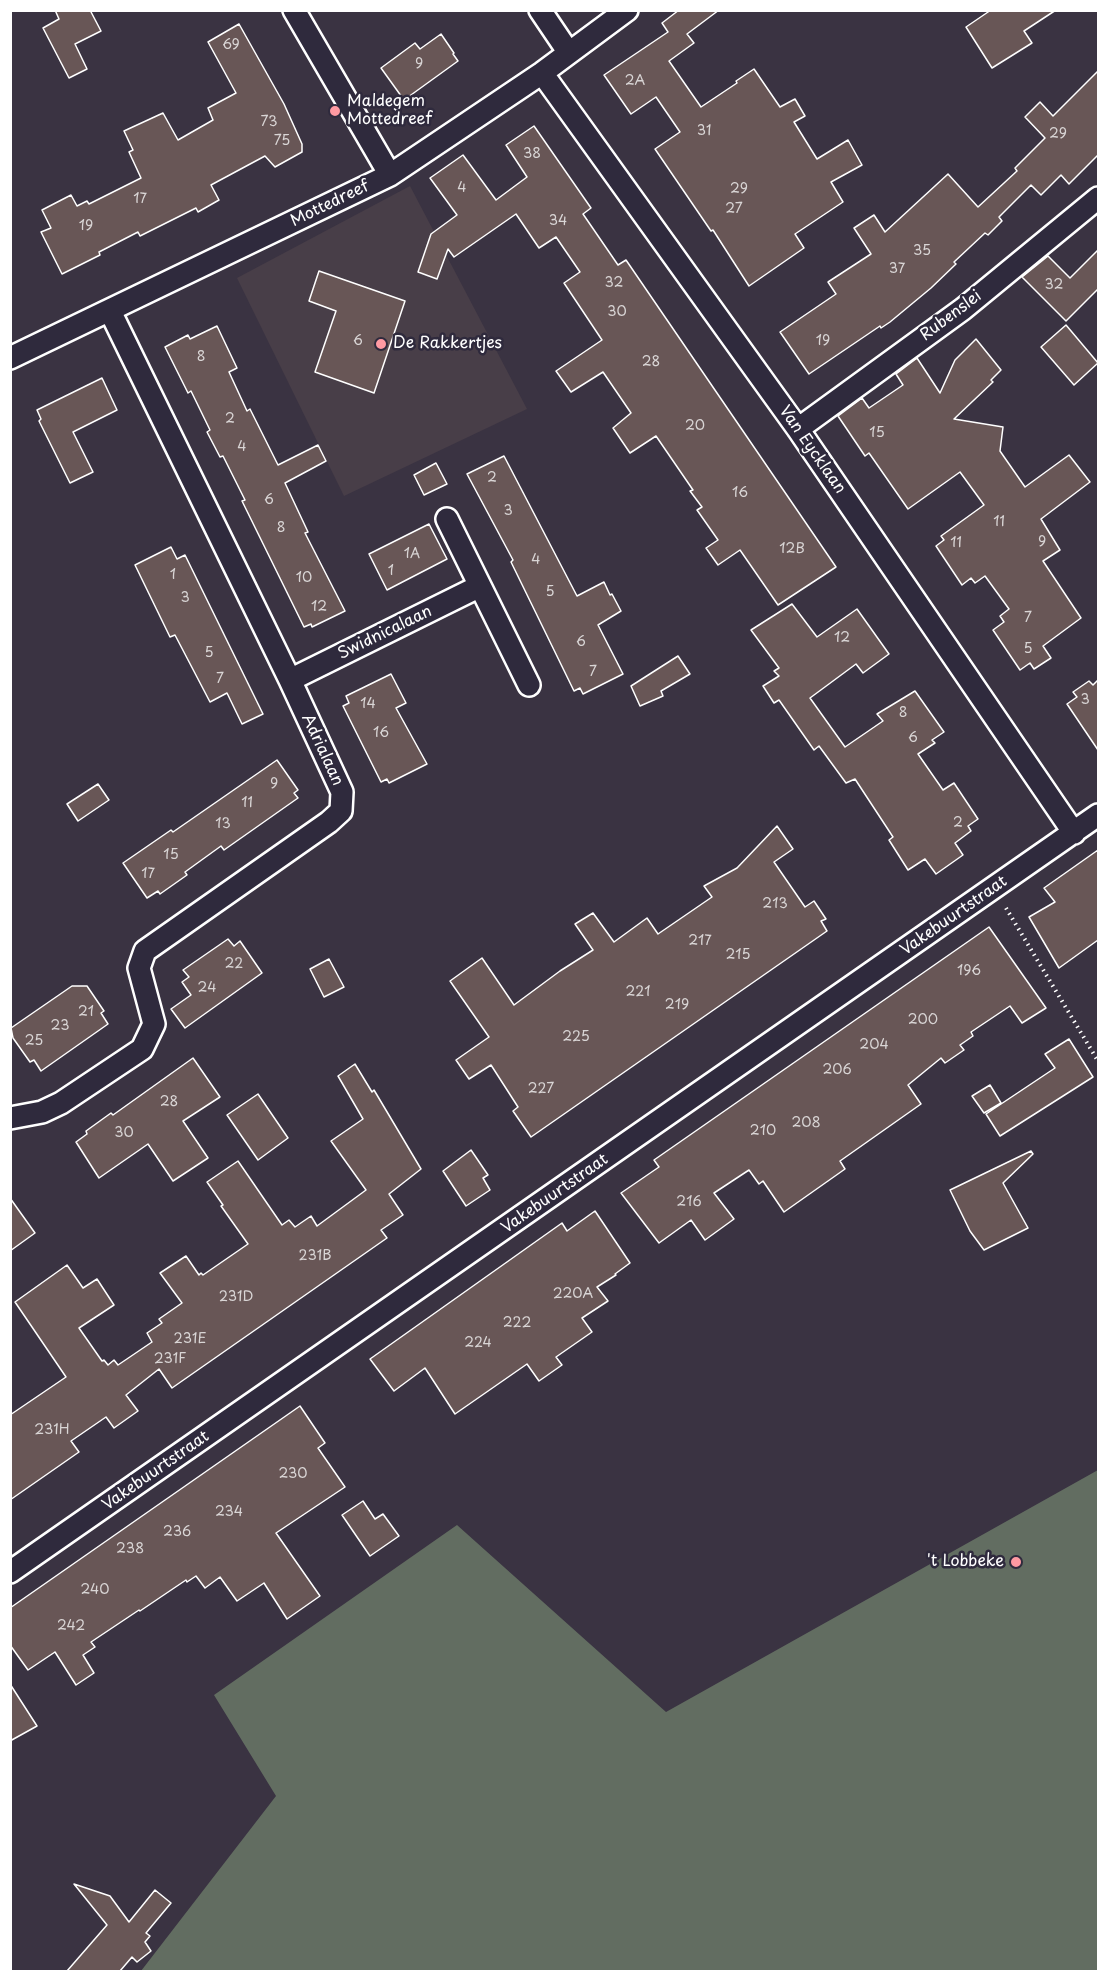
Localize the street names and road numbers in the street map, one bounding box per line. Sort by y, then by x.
street label: Mottedreef [288,177,372,231]
street label: Rubenslei [916,287,986,345]
street label: Van Eycklaan [775,402,849,498]
street label: Swidnicalaan [335,602,435,664]
street label: Adrialaan [297,711,347,789]
street label: Vakebuurtstraat [897,872,1011,960]
street label: Vakebuurtstraat [498,1150,612,1238]
street label: Vakebuurtstraat [99,1427,213,1515]

